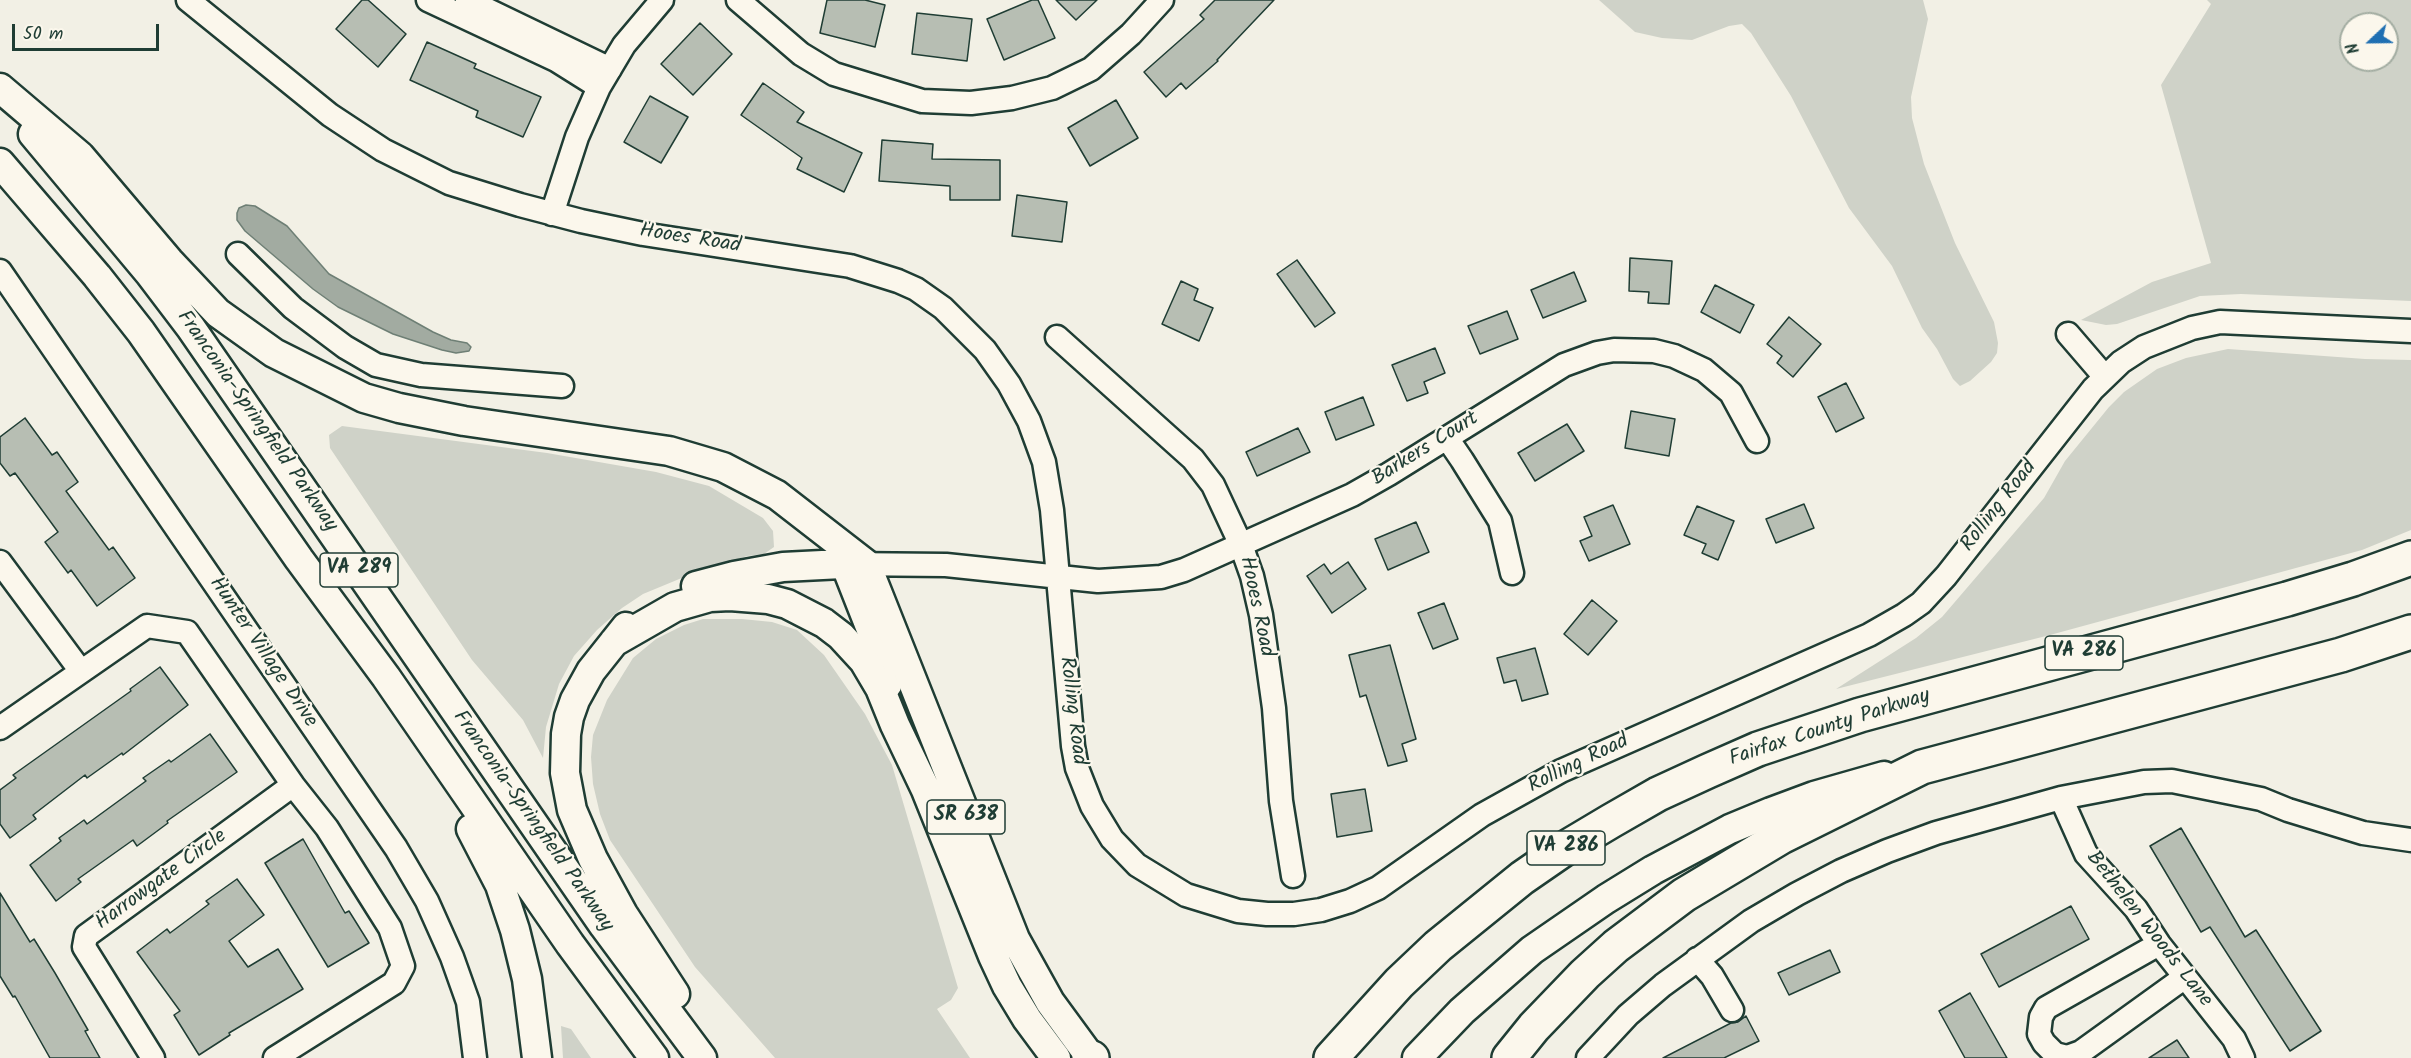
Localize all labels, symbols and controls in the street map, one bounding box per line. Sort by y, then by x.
scale bar [15,12,162,50]
north arrow [2339,12,2399,72]
text: 50 m [23,20,63,49]
text: N [2340,39,2367,58]
street label: Hooes Road [638,220,742,260]
street label: Franconia-Springfield Parkway [170,307,342,537]
street label: Barkers Court [1368,407,1484,493]
street label: Rolling Road [1957,456,2043,558]
road number: VA 289 [320,553,398,587]
street label: Hooes Road [1232,554,1278,660]
street label: Hunter Village Drive [202,573,322,733]
road number: VA 286 [2045,636,2123,670]
street label: Rolling Road [1052,655,1090,767]
street label: Fairfax County Parkway [1726,685,1934,773]
street label: Franconia-Springfield Parkway [446,707,618,937]
street label: Rolling Road [1525,730,1633,800]
road number: SR 638 [927,800,1005,834]
street label: Harrowgate Circle [92,825,232,937]
road number: VA 286 [1527,831,1605,865]
street label: Bethelen Woods Lane [2079,847,2217,1013]

